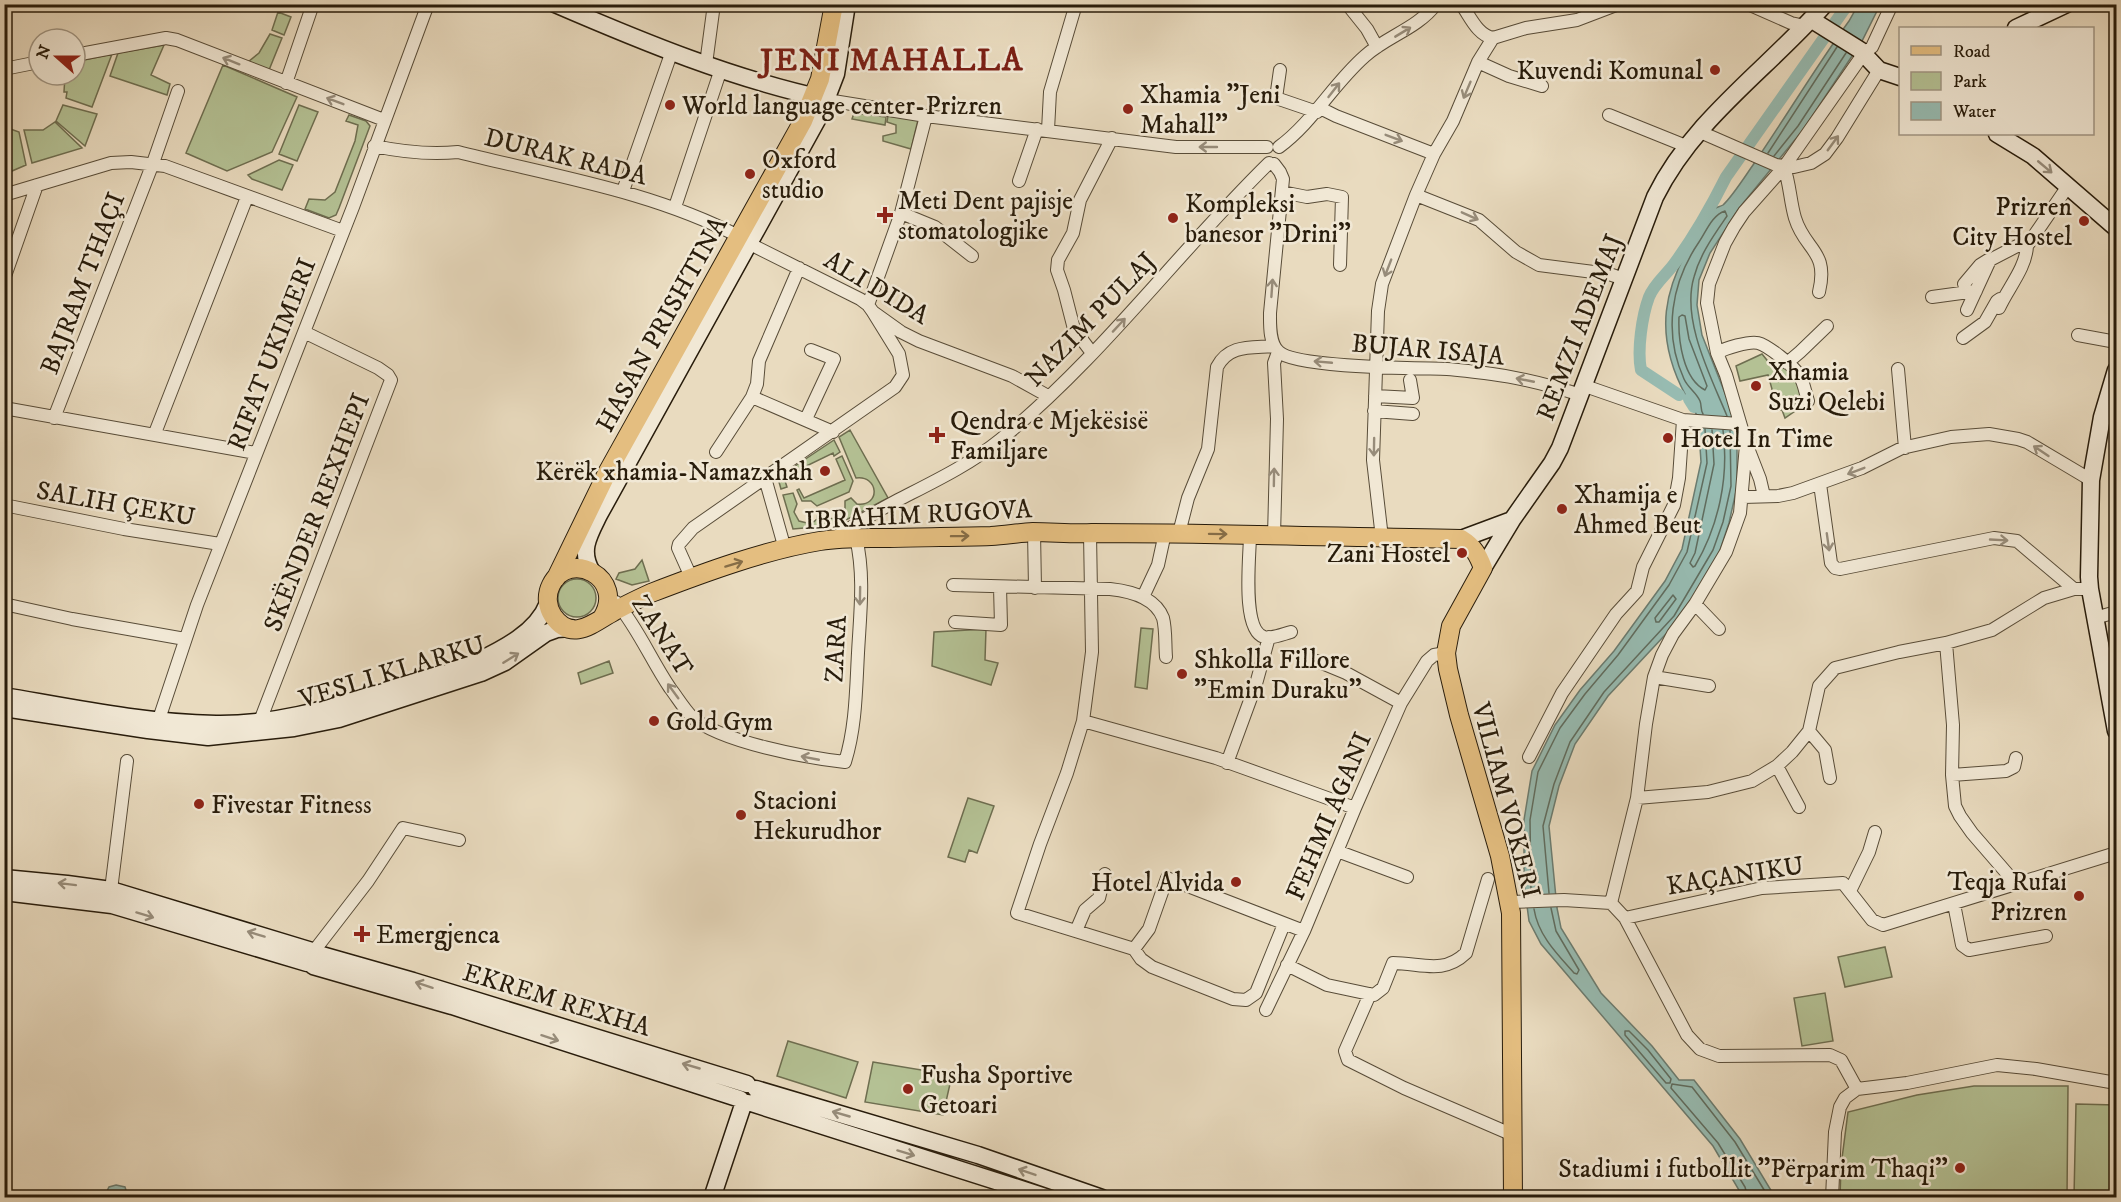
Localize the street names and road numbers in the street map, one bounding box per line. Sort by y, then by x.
street label: DURAK RADA [481,121,651,194]
street label: BAJRAM THAÇI [34,188,133,379]
street label: HASAN PRISHTINA [589,211,736,438]
street label: REMZI ADEMAJ [1530,230,1631,425]
street label: ALI DIDA [818,244,935,333]
street label: NAZIM PULAJ [1018,246,1164,394]
street label: RIFAT UKIMERI [221,254,324,456]
street label: BUJAR ISAJA [1350,327,1506,374]
street label: SKËNDER REXHEPI [257,389,378,636]
street label: SALIH ÇEKU [34,474,198,535]
street label: IBRAHIM RUGOVA [804,493,1033,538]
street label: ZANAT [624,589,700,683]
street label: ZARA [818,614,855,683]
street label: VESLI KLARKU [294,628,489,717]
street label: VILIAM VOKERI [1463,698,1548,902]
street label: FEHMI AGANI [1279,728,1380,906]
street label: KAÇANIKU [1664,849,1806,904]
street label: EKREM REXHA [459,956,655,1045]

